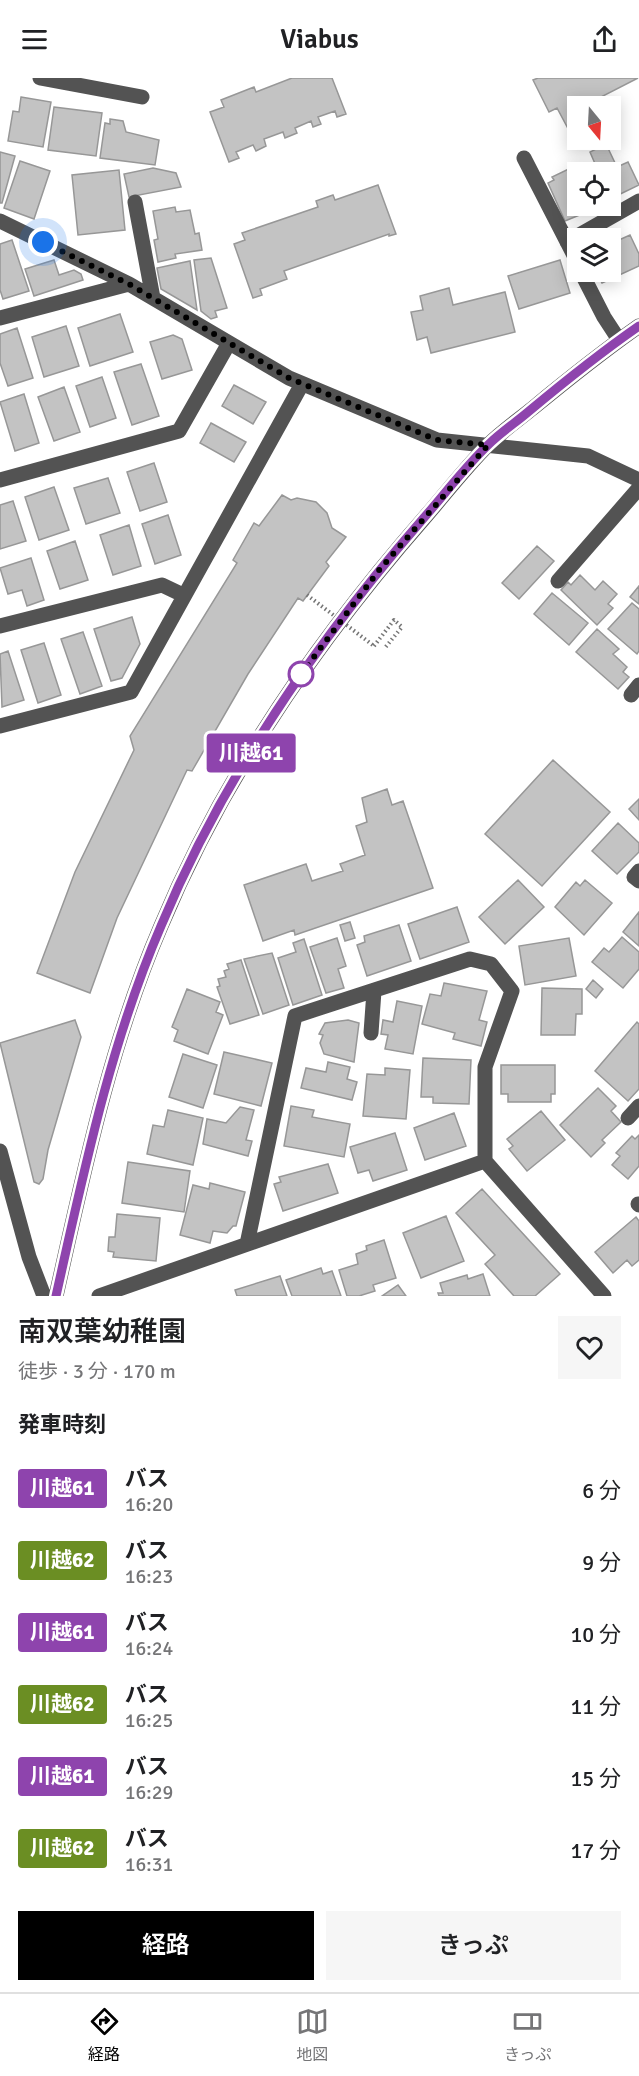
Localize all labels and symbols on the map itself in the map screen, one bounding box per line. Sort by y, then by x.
north arrow [567,96,621,150]
your location [28,227,58,257]
unlabelled marker [288,661,314,687]
line badge: 川越61 [209,734,293,772]

